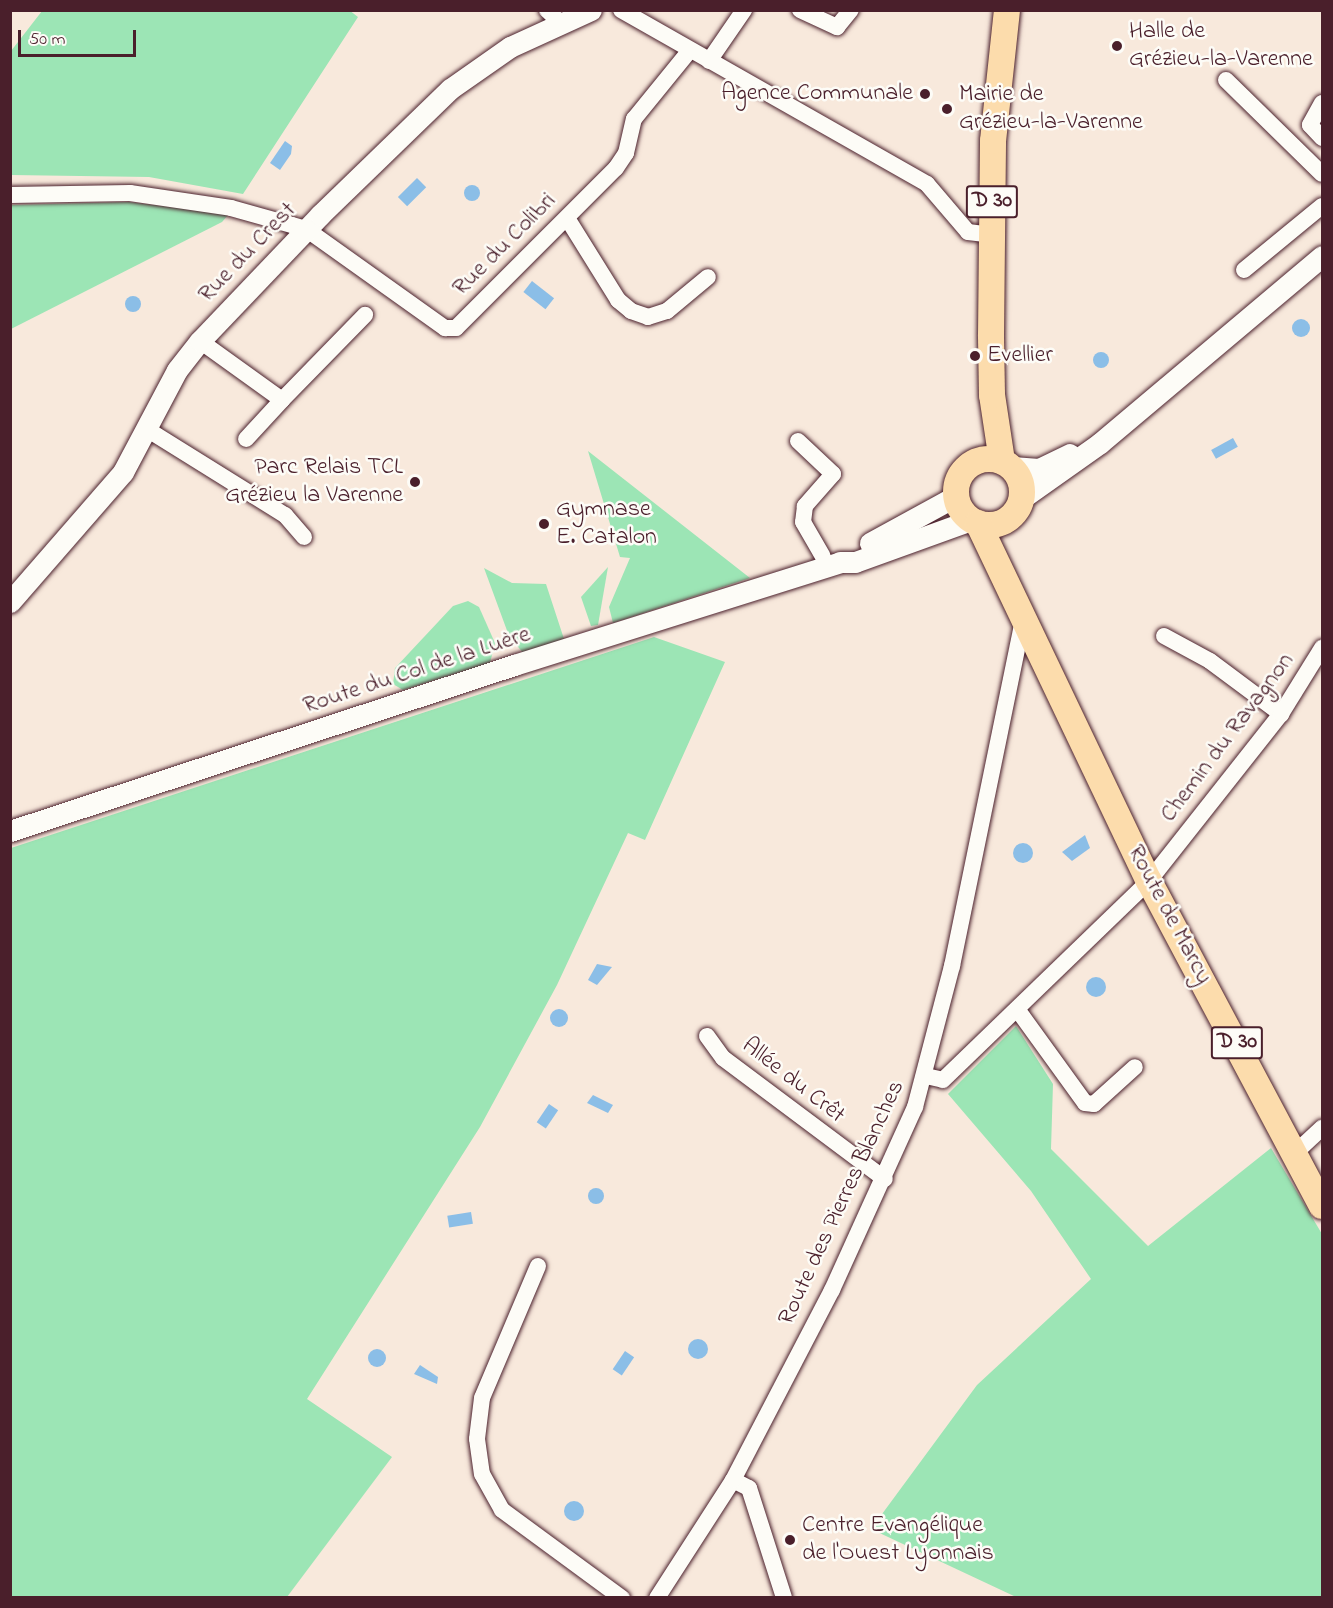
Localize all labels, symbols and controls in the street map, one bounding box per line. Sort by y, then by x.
scale bar [21,18,140,56]
place label: Halle de Grézieu-la-Varenne [1129,18,1313,74]
text: 50 m [29,27,66,53]
marker: Halle de Grézieu-la-Varenne [1110,39,1124,53]
place label: Agence Communale [721,80,913,108]
place label: Mairie de Grézieu-la-Varenne [959,81,1143,137]
marker: Agence Communale [918,87,932,101]
marker: Mairie de Grézieu-la-Varenne [940,102,954,116]
road number: D 30 [965,183,1019,221]
street label: Rue du Colibri [447,187,563,303]
street label: Rue du Crest [193,197,303,309]
place label: Evellier [987,342,1053,370]
marker: Evellier [968,349,982,363]
place label: Parc Relais TCL Grézieu la Varenne [225,454,403,510]
marker: Parc Relais TCL Grézieu la Varenne [408,475,422,489]
place label: Gymnase E. Catalon [556,496,657,552]
marker: Gymnase E. Catalon [537,517,551,531]
street label: Route du Col de la Luère [300,621,534,721]
street label: Chemin du Ravagnon [1155,648,1301,828]
street label: Route de Marcy [1120,841,1218,989]
road number: D 30 [1210,1024,1264,1062]
street label: Allée du Crêt [736,1032,850,1130]
street label: Route des Pierres Blanches [773,1076,911,1330]
place label: Centre Evangélique de l'Ouest Lyonnais [802,1512,994,1568]
marker: Centre Evangélique de l'Ouest Lyonnais [783,1533,797,1547]

